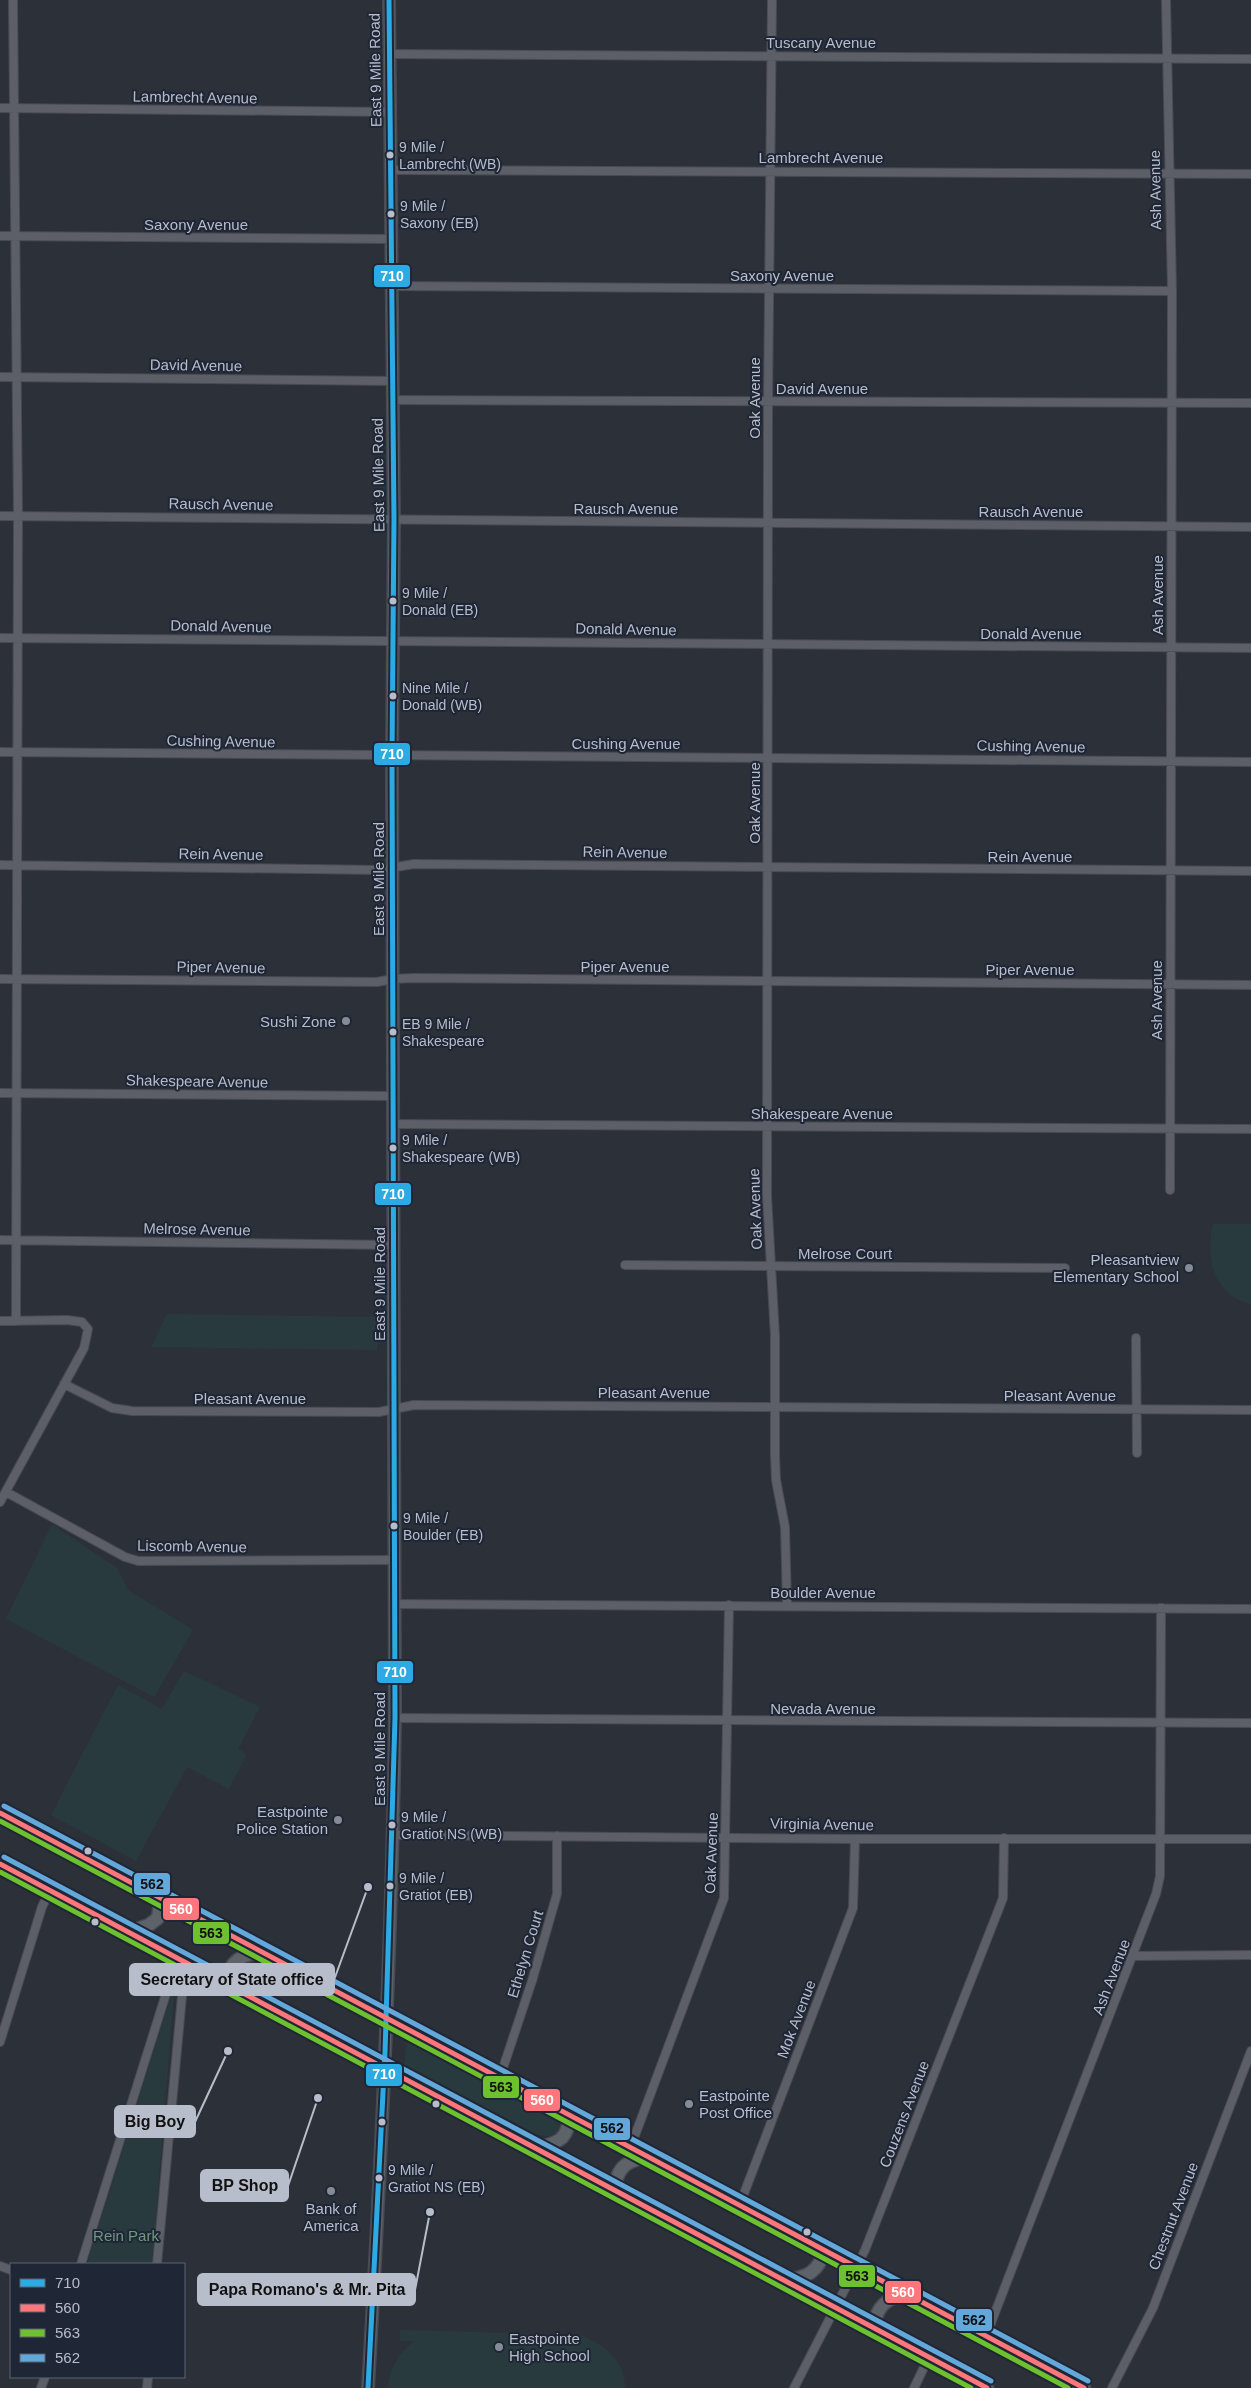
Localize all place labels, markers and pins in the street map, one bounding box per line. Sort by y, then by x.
place label: 9 Mile / Lambrecht (WB) [399,139,501,172]
marker: 9 Mile / Lambrecht (WB) [385,150,395,160]
place label: 9 Mile / Saxony (EB) [400,198,479,231]
marker: 9 Mile / Saxony (EB) [386,209,396,219]
place label: 9 Mile / Donald (EB) [402,585,478,618]
marker: 9 Mile / Donald (EB) [388,596,398,606]
place label: Nine Mile / Donald (WB) [402,680,482,713]
marker: Nine Mile / Donald (WB) [388,691,398,701]
place label: Sushi Zone [260,1013,336,1030]
marker: Sushi Zone [340,1015,352,1027]
place label: EB 9 Mile / Shakespeare [402,1016,485,1049]
marker: EB 9 Mile / Shakespeare [388,1027,398,1037]
place label: 9 Mile / Shakespeare (WB) [402,1132,520,1165]
marker: 9 Mile / Shakespeare (WB) [388,1143,398,1153]
place label: Pleasantview Elementary School [1053,1251,1179,1285]
marker: Pleasantview Elementary School [1183,1262,1195,1274]
place label: 9 Mile / Boulder (EB) [403,1510,483,1543]
marker: 9 Mile / Boulder (EB) [389,1521,399,1531]
place label: Eastpointe Police Station [236,1803,328,1837]
place label: 9 Mile / Gratiot NS (WB) [401,1809,502,1842]
marker: Eastpointe Police Station [332,1814,344,1826]
marker: 9 Mile / Gratiot NS (WB) [387,1820,397,1830]
unlabelled marker [83,1846,93,1856]
place label: 9 Mile / Gratiot (EB) [399,1870,473,1903]
marker: 9 Mile / Gratiot (EB) [385,1881,395,1891]
unlabelled marker [90,1917,100,1927]
callout: Secretary of State office [130,1964,334,1995]
place label: Eastpointe Post Office [699,2087,772,2121]
marker: Eastpointe Post Office [683,2098,695,2110]
unlabelled marker [431,2099,441,2109]
callout: Big Boy [115,2106,195,2137]
unlabelled marker [377,2117,387,2127]
place label: 9 Mile / Gratiot NS (EB) [388,2162,485,2195]
callout: BP Shop [201,2170,288,2201]
marker: 9 Mile / Gratiot NS (EB) [374,2173,384,2183]
marker: Bank of America [325,2185,337,2197]
place label: Bank of America [303,2200,359,2234]
unlabelled marker [802,2227,812,2237]
callout: Papa Romano's & Mr. Pita [198,2274,415,2305]
place label: Eastpointe High School [509,2330,590,2364]
marker: Eastpointe High School [493,2341,505,2353]

